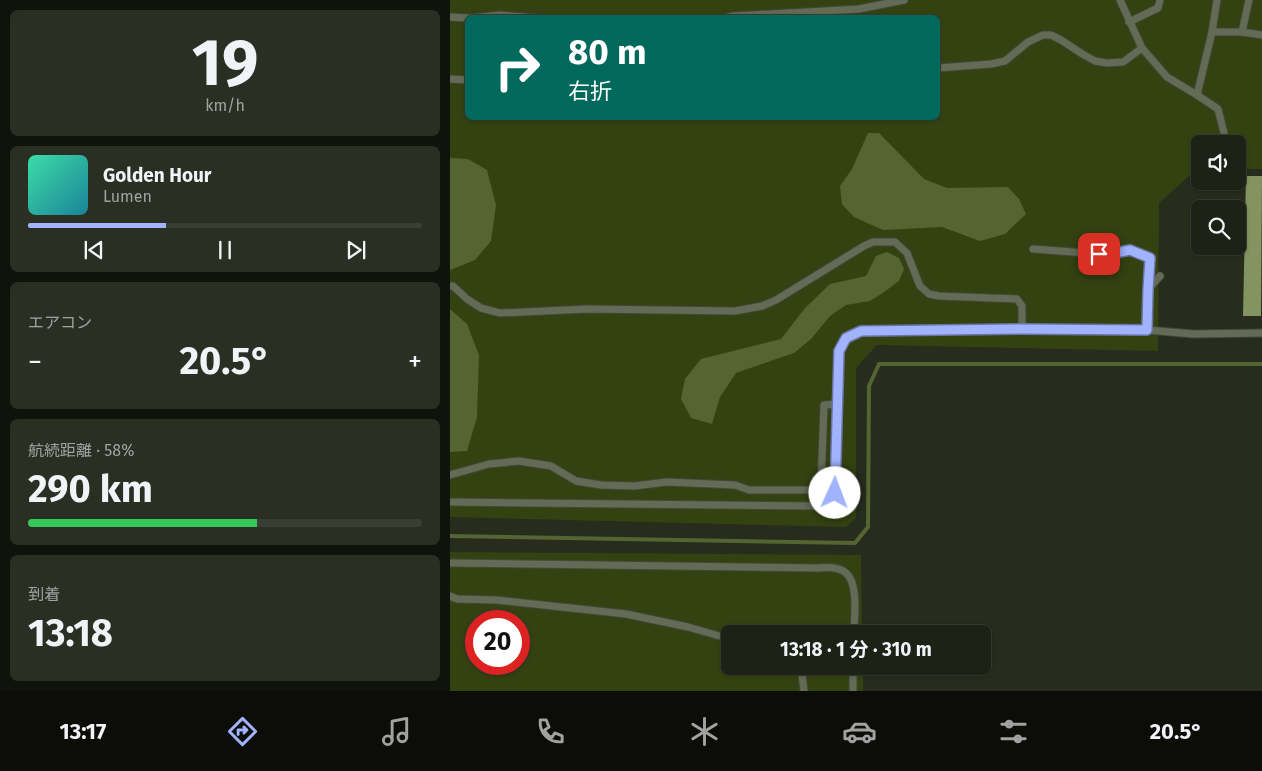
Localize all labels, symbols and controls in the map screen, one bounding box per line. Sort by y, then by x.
text: 19 [192,24,258,102]
text: 80 m [568,31,647,73]
icon: right [485,35,550,100]
text: 右折 [568,78,612,105]
text: km/h [205,96,245,115]
map controls [1191,135,1246,255]
button: sound [1191,135,1246,190]
text: Golden Hour [103,164,212,187]
text: Lumen [103,187,152,206]
button: search [1191,200,1246,255]
pin [1078,233,1120,275]
icon: previous [80,236,108,264]
icon: pause [211,236,239,264]
icon: next [342,236,370,264]
icon: arrive [1085,240,1113,268]
text: エアコン [28,313,92,332]
text: 20.5° [179,338,271,384]
text: − [28,345,42,378]
text: + [408,345,422,378]
text: 航続距離 · 58% [28,441,134,460]
text: 290 km [28,466,153,512]
position arrow [808,466,860,518]
text: 到着 [28,585,60,604]
text: 13:18 [28,610,113,656]
speed limit sign: 20 [465,610,530,675]
text: 13:18 · 1 分 · 310 m [780,638,932,661]
icon: directions [225,714,260,749]
icon: music [379,714,414,749]
icon: phone [533,714,568,749]
icon: climate [687,714,722,749]
icon: car [842,714,877,749]
icon: filters [996,714,1031,749]
text: 13:17 [60,718,106,745]
text: 20.5° [1150,718,1202,745]

